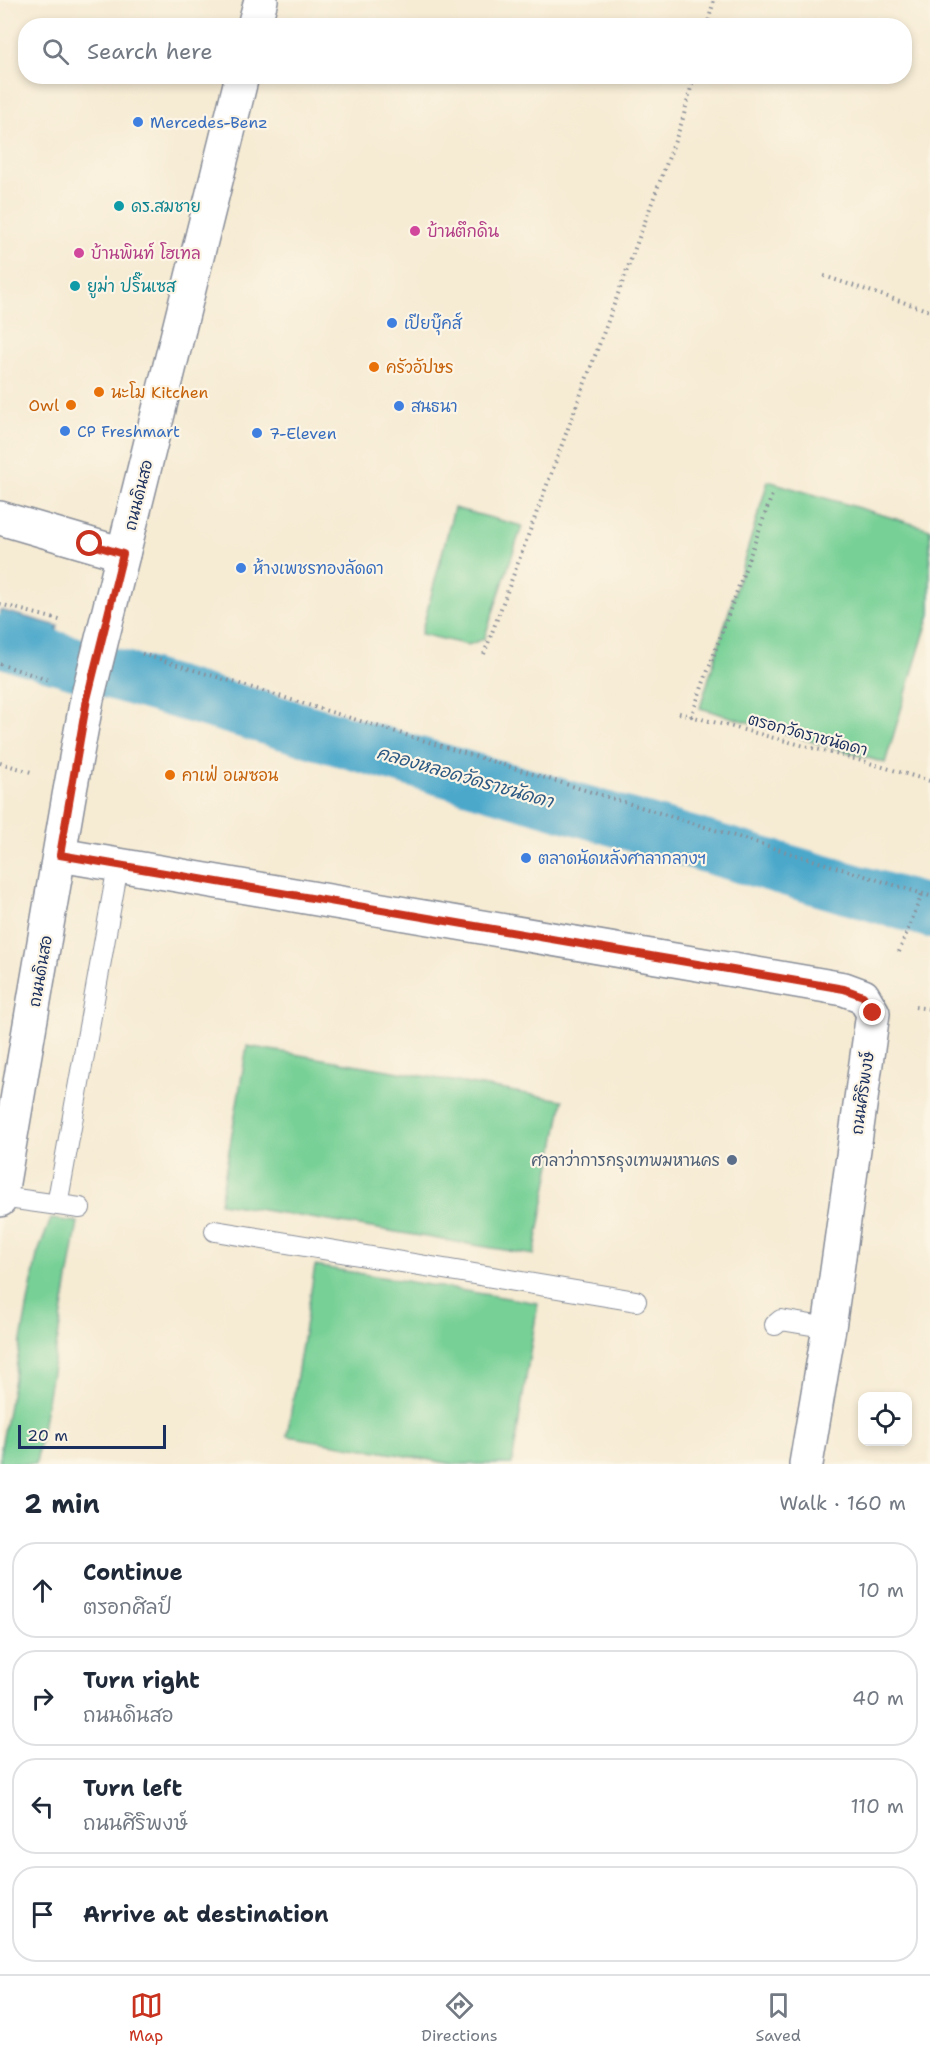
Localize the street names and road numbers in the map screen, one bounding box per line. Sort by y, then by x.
street label: ถนนดินสอ [120,457,157,533]
street label: ตรอกวัดราชนัดดา [746,708,870,761]
street label: ถนนดินสอ [24,934,57,1009]
street label: ถนนศิริพงษ์ [845,1050,879,1136]

